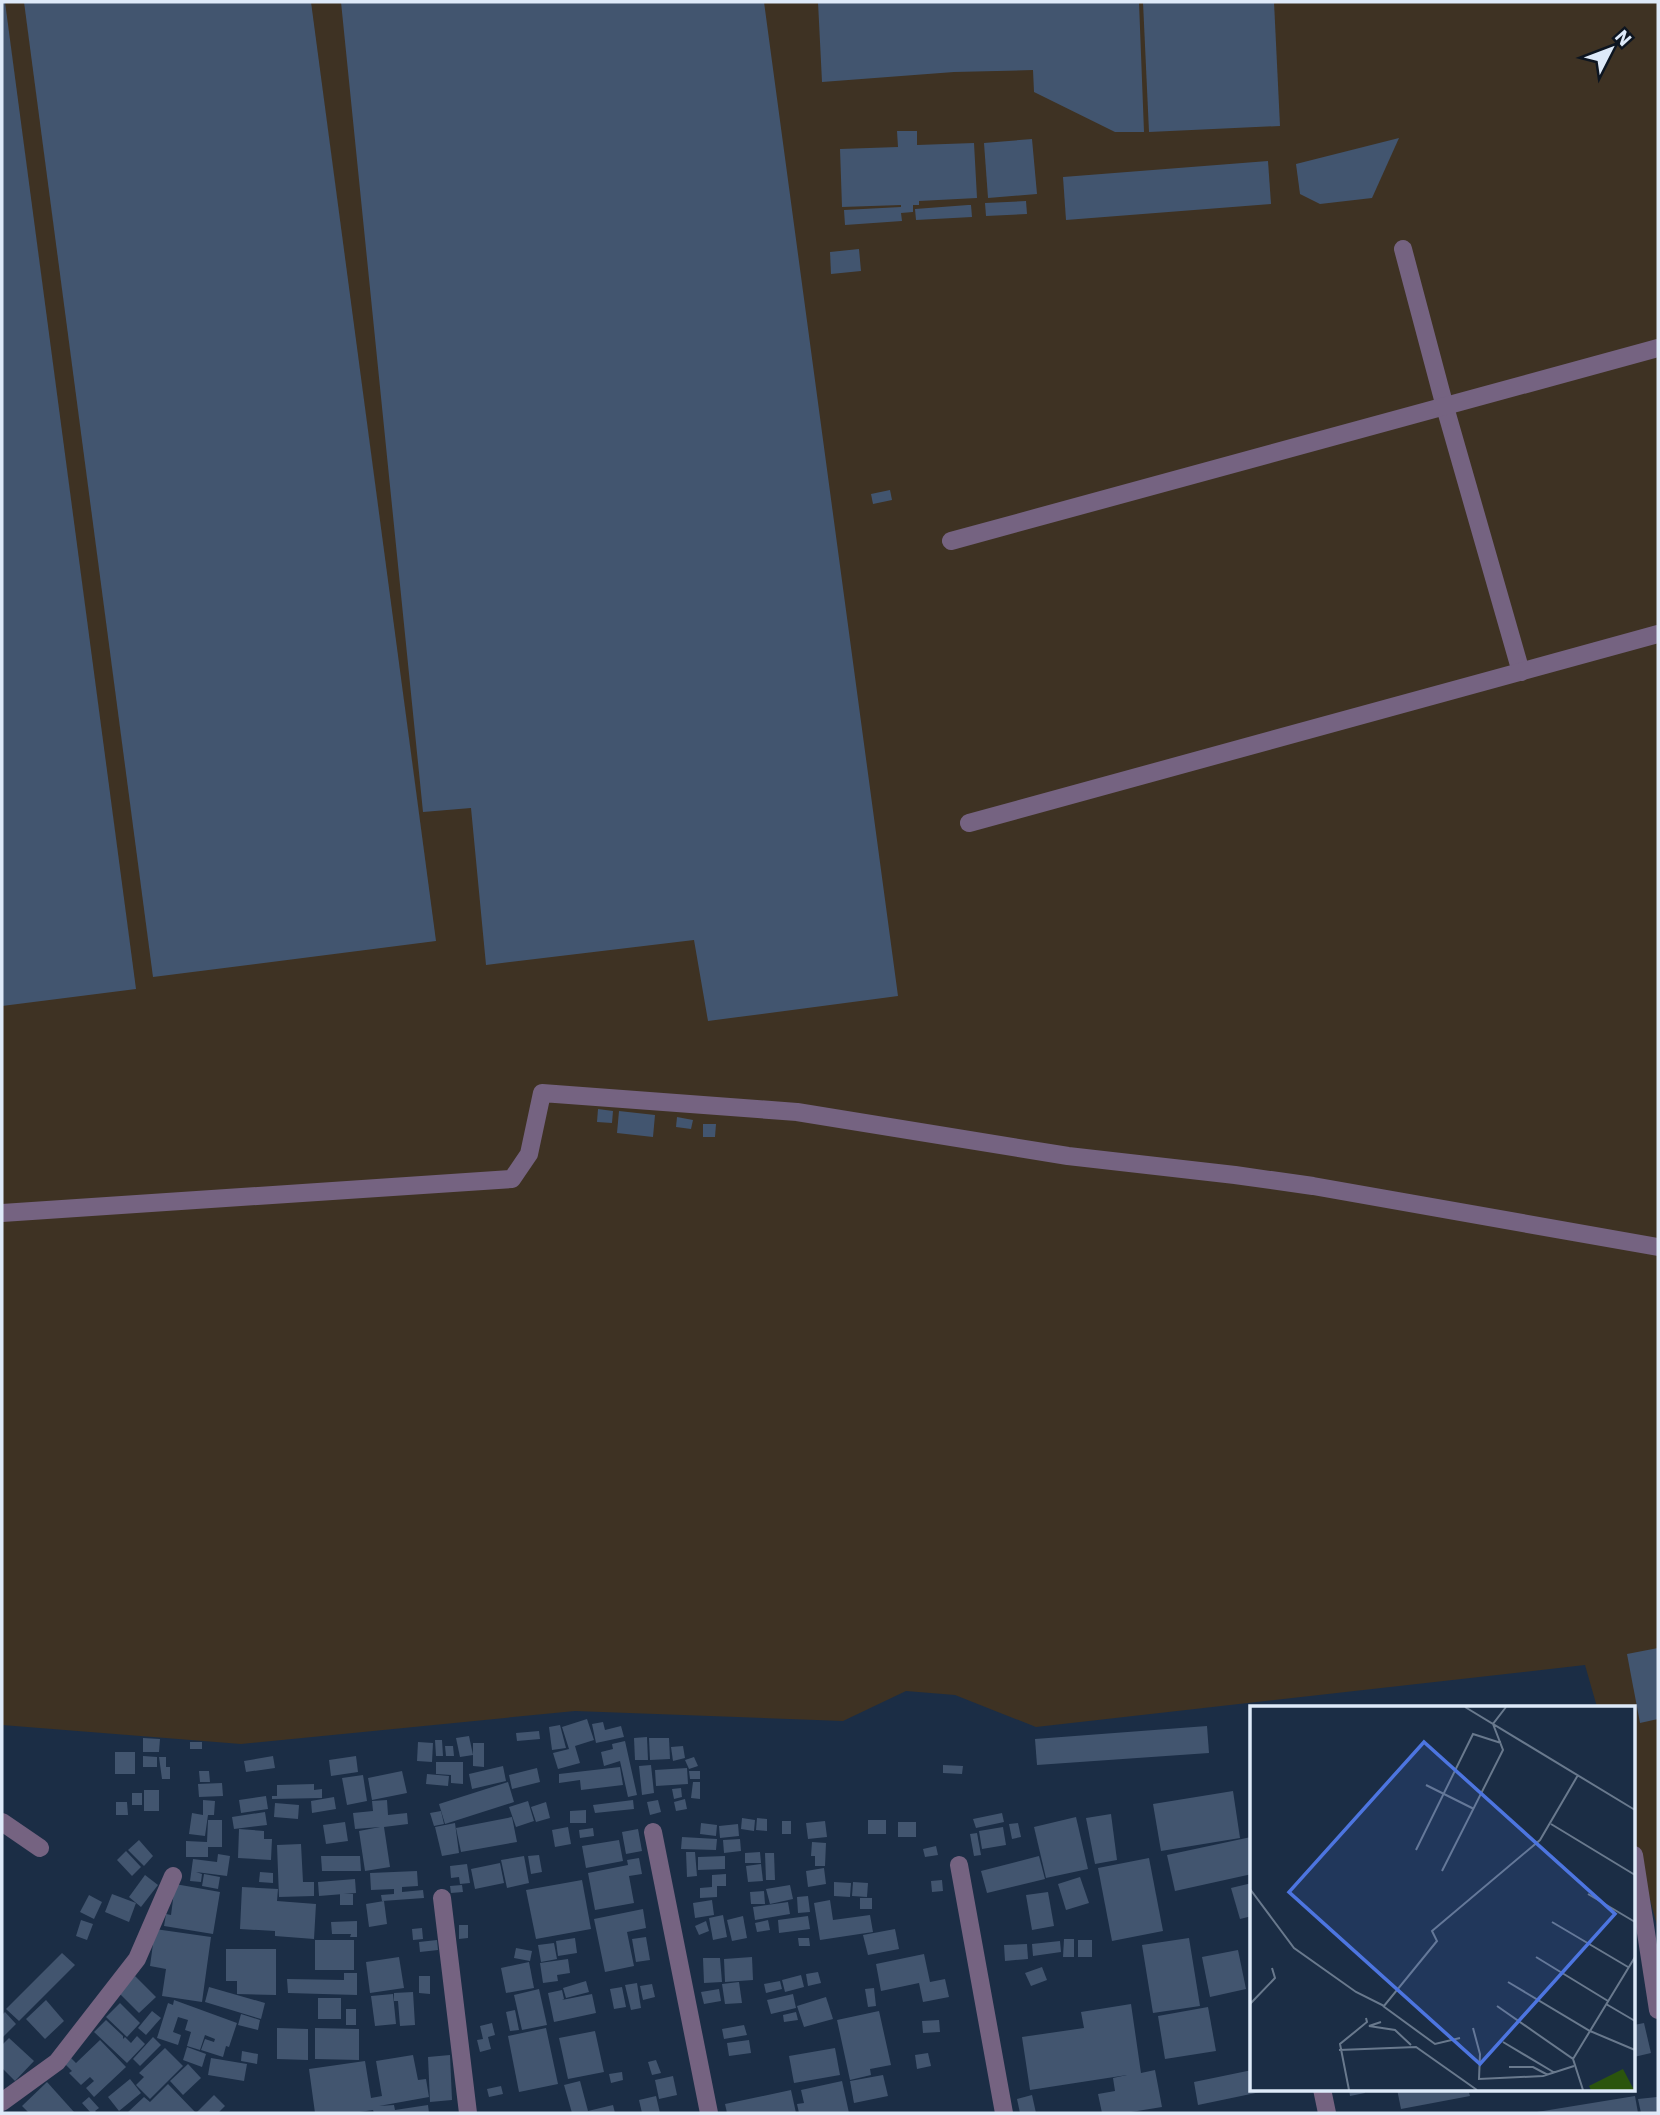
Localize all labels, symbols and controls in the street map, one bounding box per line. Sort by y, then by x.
north arrow [1576,14,1646,84]
text: N [1610,24,1637,51]
inset map [1250,1706,1636,2090]

